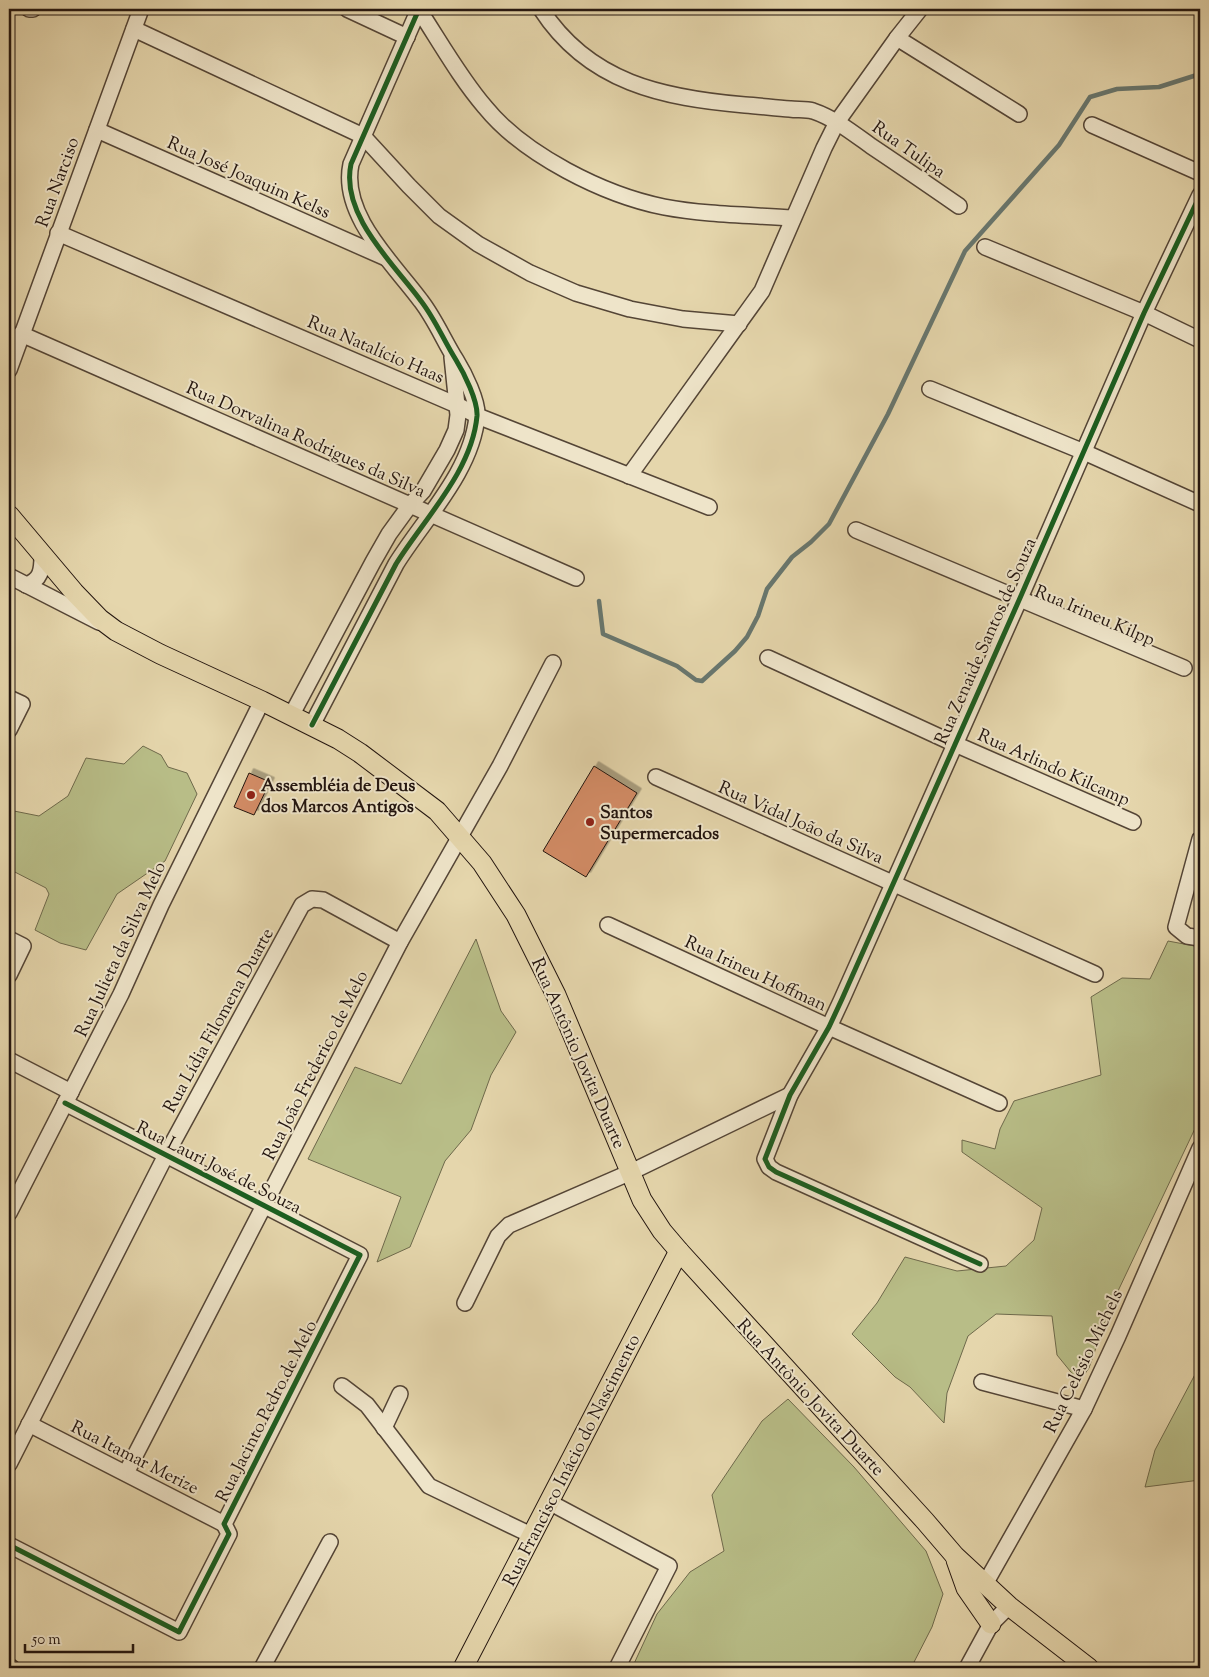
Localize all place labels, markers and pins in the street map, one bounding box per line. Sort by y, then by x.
place label: Assembléia de Deus dos Marcos Antigos [261,774,415,821]
marker: Assembléia de Deus dos Marcos Antigos [245,789,257,801]
place label: Santos Supermercados [600,801,719,848]
marker: Santos Supermercados [584,816,596,828]

